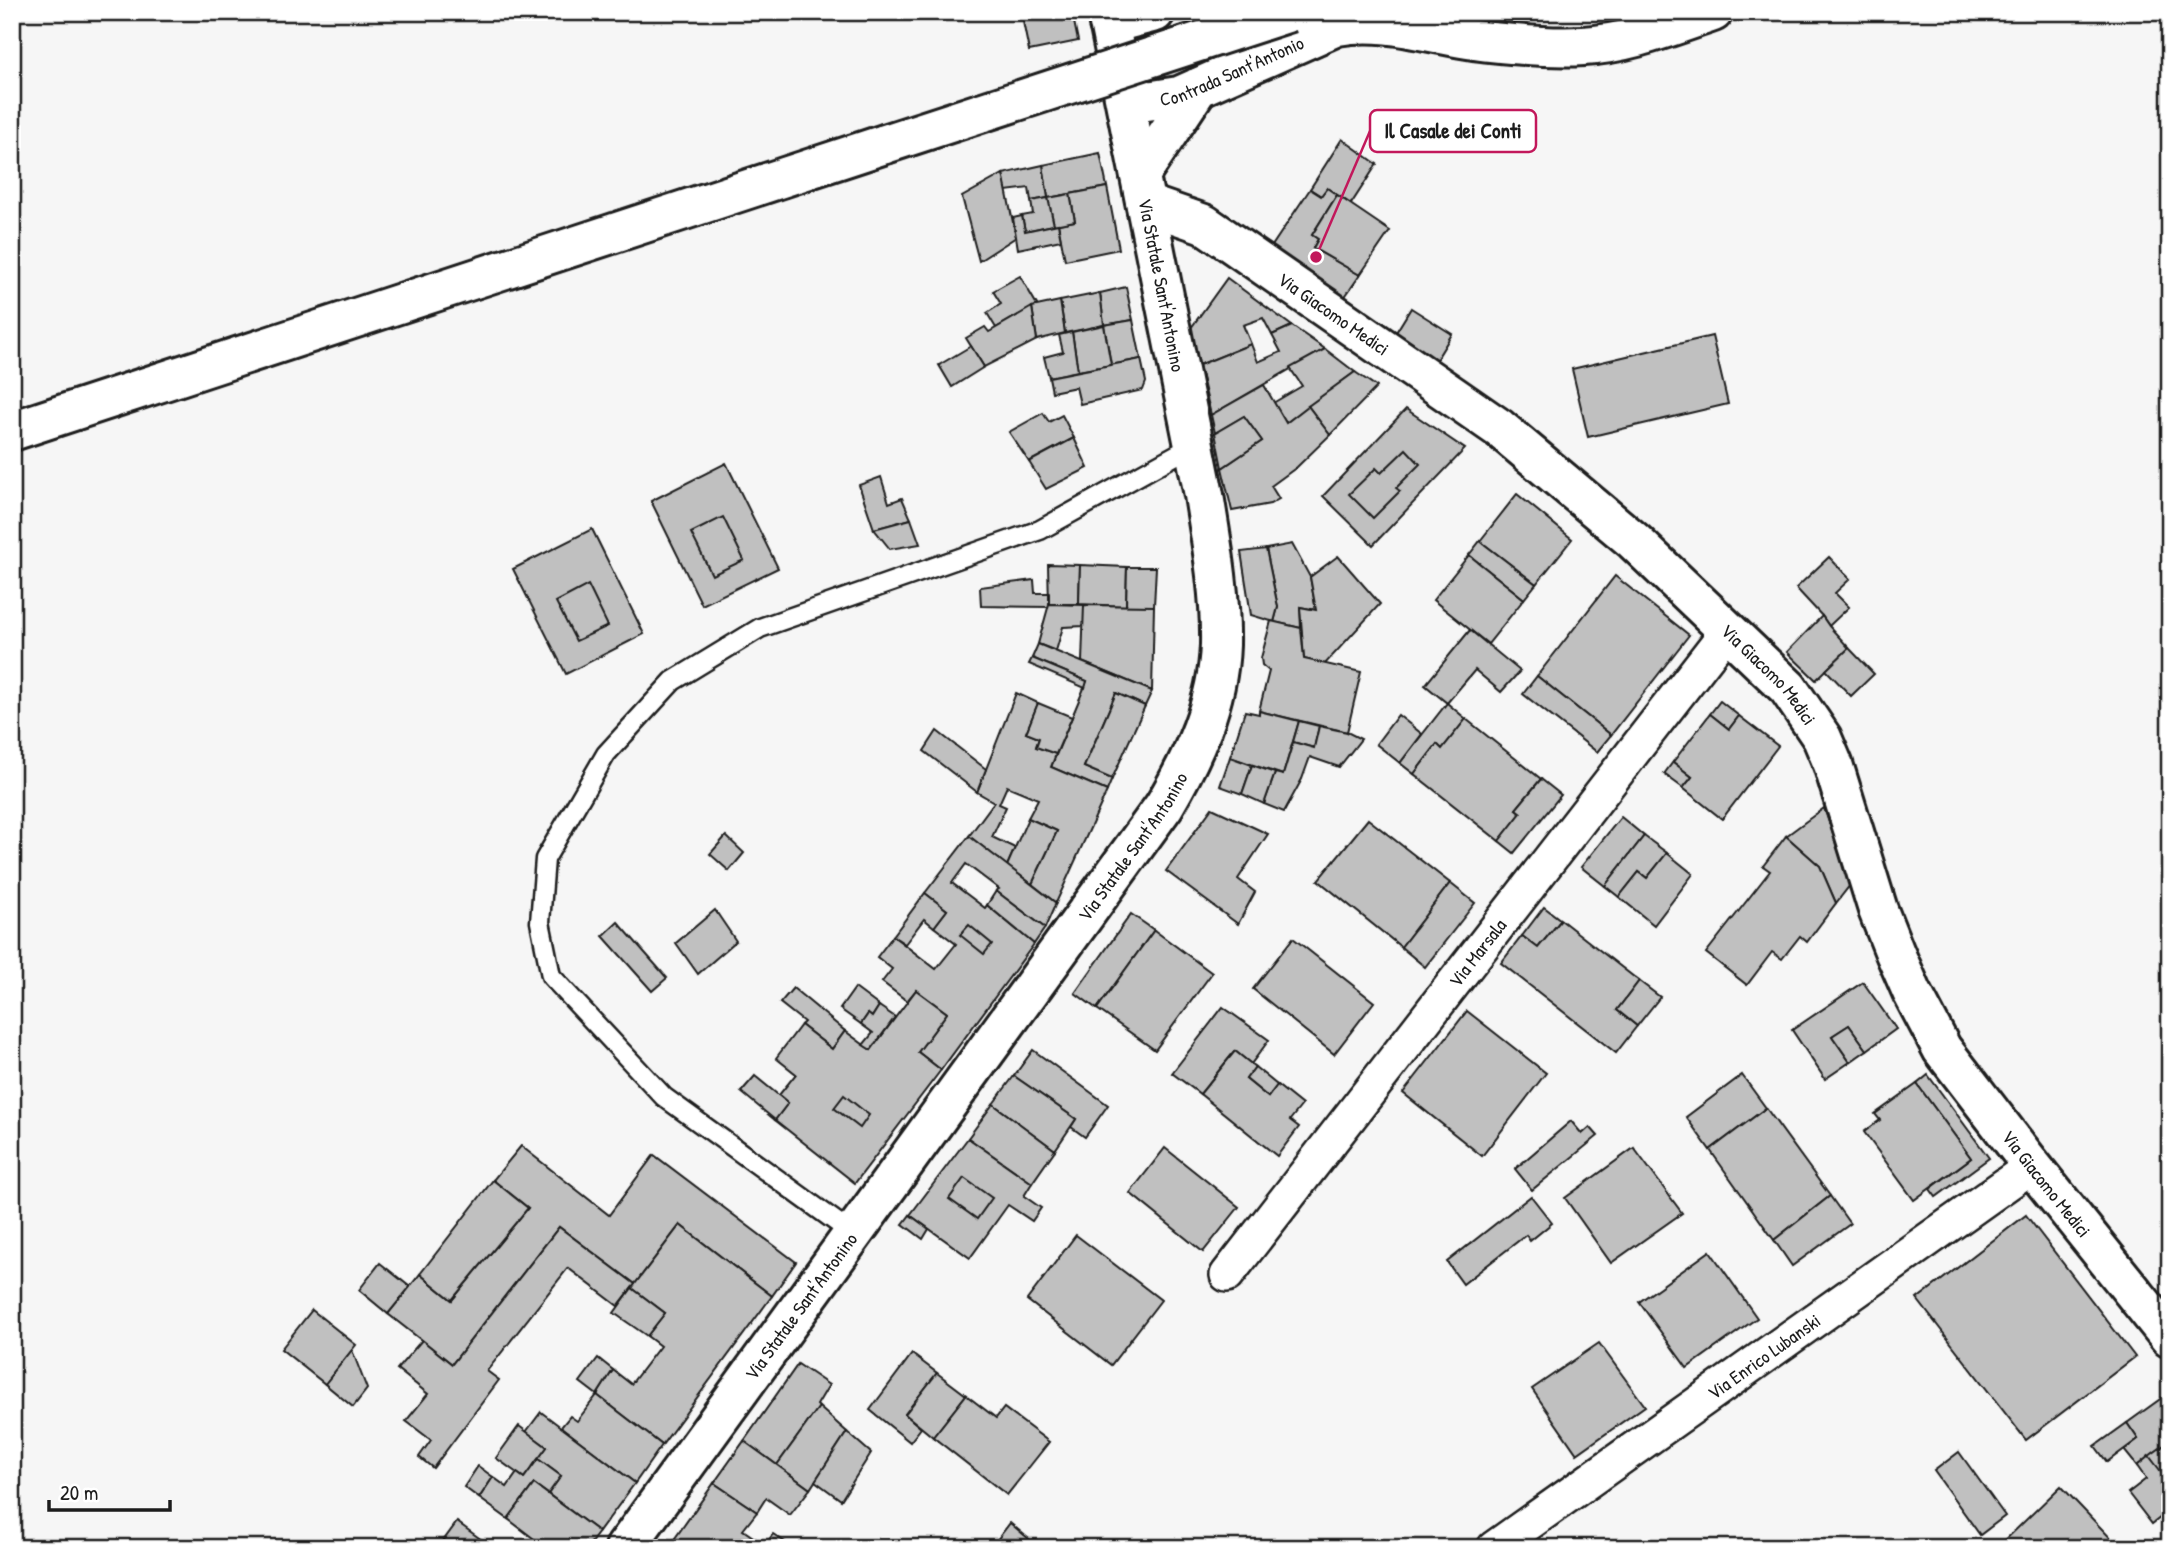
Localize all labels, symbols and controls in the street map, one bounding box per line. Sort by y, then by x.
street label: Contrada Sant'Antonio [1158,29,1308,112]
callout: Il Casale dei Conti [1370,110,1536,152]
text: Il Casale dei Conti [1384,116,1522,145]
street label: Via Statale Sant'Antonino [1132,196,1192,374]
street label: Via Giacomo Medici [1273,266,1394,361]
street label: Via Giacomo Medici [1715,618,1822,730]
street label: Via Statale Sant'Antonino [1072,767,1194,926]
street label: Via Marsala [1442,913,1512,992]
street label: Via Giacomo Medici [1996,1125,2097,1243]
street label: Via Statale Sant'Antonino [738,1227,863,1385]
street label: Via Enrico Lubanski [1702,1307,1826,1405]
scale bar [49,1469,170,1513]
text: 20 m [60,1478,98,1507]

